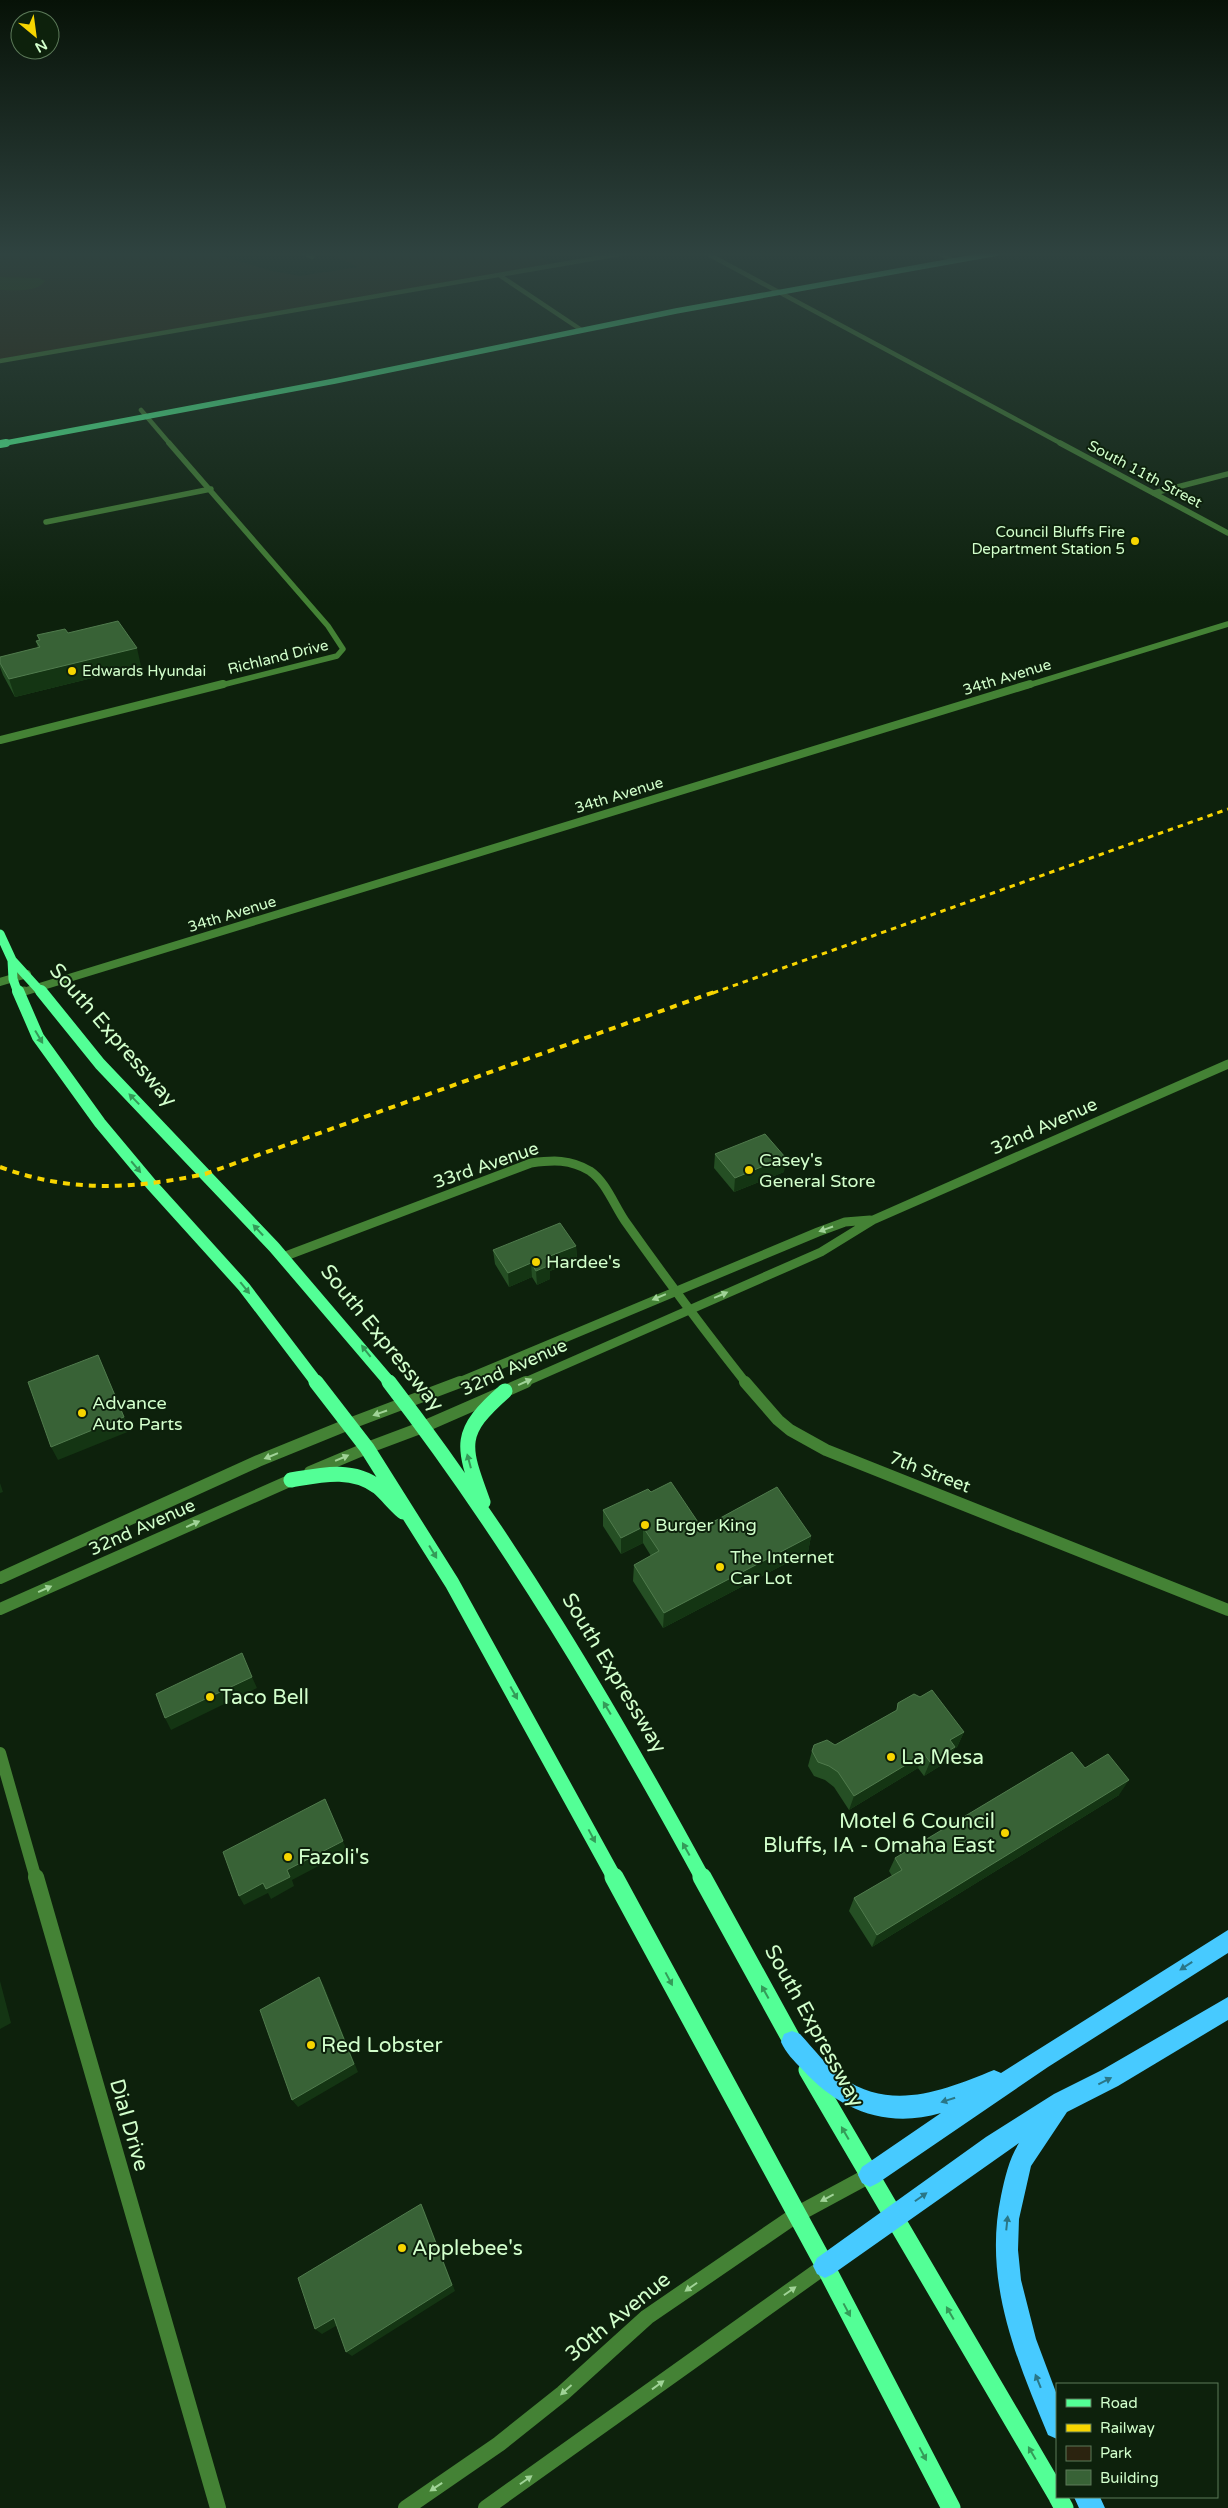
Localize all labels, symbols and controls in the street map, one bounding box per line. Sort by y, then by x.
north arrow [10,10,60,60]
text: N [32,36,50,56]
street label: South 11th Street [1085,436,1205,512]
place label: Council Bluffs Fire Department Station 5 [971,523,1125,558]
marker: Council Bluffs Fire Department Station 5 [1129,535,1141,547]
street label: Richland Drive [226,636,330,678]
street label: 34th Avenue [961,655,1053,699]
place label: Edwards Hyundai [82,662,206,680]
marker: Edwards Hyundai [66,665,78,677]
street label: 34th Avenue [573,773,665,817]
street label: 34th Avenue [186,892,278,936]
street label: South Expressway [44,958,182,1112]
one-way arrow [34,1031,43,1044]
street label: 32nd Avenue [987,1093,1101,1159]
one-way arrow [128,1094,140,1106]
street label: 33rd Avenue [431,1137,541,1193]
place label: Casey's General Store [759,1149,875,1192]
one-way arrow [131,1160,142,1173]
marker: Casey's General Store [743,1164,755,1176]
one-way arrow [252,1224,264,1236]
one-way arrow [818,1225,833,1233]
place label: Hardee's [546,1251,621,1273]
marker: Hardee's [530,1256,542,1268]
street label: South Expressway [315,1259,449,1417]
one-way arrow [239,1281,250,1294]
one-way arrow [714,1291,729,1299]
one-way arrow [651,1293,666,1301]
street label: 32nd Avenue [457,1334,571,1400]
one-way arrow [360,1345,371,1358]
one-way arrow [518,1377,532,1385]
place label: Advance Auto Parts [92,1392,183,1435]
marker: Advance Auto Parts [76,1407,88,1419]
one-way arrow [372,1409,387,1417]
street label: 7th Street [886,1446,974,1498]
one-way arrow [264,1452,278,1460]
one-way arrow [464,1453,472,1468]
one-way arrow [335,1454,349,1462]
street label: 32nd Avenue [85,1494,199,1560]
place label: Burger King [655,1514,757,1536]
one-way arrow [186,1519,200,1527]
marker: Burger King [639,1519,651,1531]
one-way arrow [429,1546,438,1559]
place label: The Internet Car Lot [730,1546,834,1589]
marker: The Internet Car Lot [714,1561,726,1573]
one-way arrow [38,1585,52,1593]
street label: South Expressway [556,1589,672,1757]
place label: Taco Bell [220,1685,309,1710]
one-way arrow [510,1686,518,1700]
marker: Taco Bell [204,1691,216,1703]
one-way arrow [602,1701,611,1714]
place label: La Mesa [901,1745,984,1770]
marker: La Mesa [885,1751,897,1763]
place label: Motel 6 Council Bluffs, IA - Omaha East [763,1809,995,1858]
marker: Motel 6 Council Bluffs, IA - Omaha East [999,1827,1011,1839]
one-way arrow [587,1829,596,1843]
one-way arrow [682,1843,691,1856]
place label: Fazoli's [298,1845,369,1870]
marker: Fazoli's [282,1851,294,1863]
street label: South Expressway [759,1940,869,2112]
one-way arrow [1180,1961,1193,1971]
one-way arrow [665,1972,673,1986]
one-way arrow [760,1985,769,1998]
place label: Red Lobster [321,2033,442,2058]
marker: Red Lobster [305,2039,317,2051]
street label: Dial Drive [104,2076,154,2174]
one-way arrow [1098,2077,1113,2085]
one-way arrow [940,2096,955,2104]
one-way arrow [841,2126,850,2139]
one-way arrow [914,2192,928,2202]
one-way arrow [819,2194,834,2202]
one-way arrow [1003,2215,1011,2231]
place label: Applebee's [412,2236,523,2261]
marker: Applebee's [396,2242,408,2254]
street label: 30th Avenue [560,2267,676,2367]
one-way arrow [684,2282,698,2292]
one-way arrow [783,2286,797,2296]
one-way arrow [843,2302,851,2317]
one-way arrow [946,2305,954,2320]
one-way arrow [1034,2374,1042,2388]
one-way arrow [651,2380,665,2390]
legend [1056,2383,1218,2498]
one-way arrow [560,2384,572,2396]
text: Road [1100,2394,1138,2412]
text: Railway [1100,2419,1155,2437]
text: Park [1100,2444,1132,2462]
one-way arrow [919,2446,927,2461]
one-way arrow [1028,2446,1037,2460]
text: Building [1100,2469,1159,2487]
one-way arrow [519,2475,533,2485]
one-way arrow [429,2483,443,2492]

